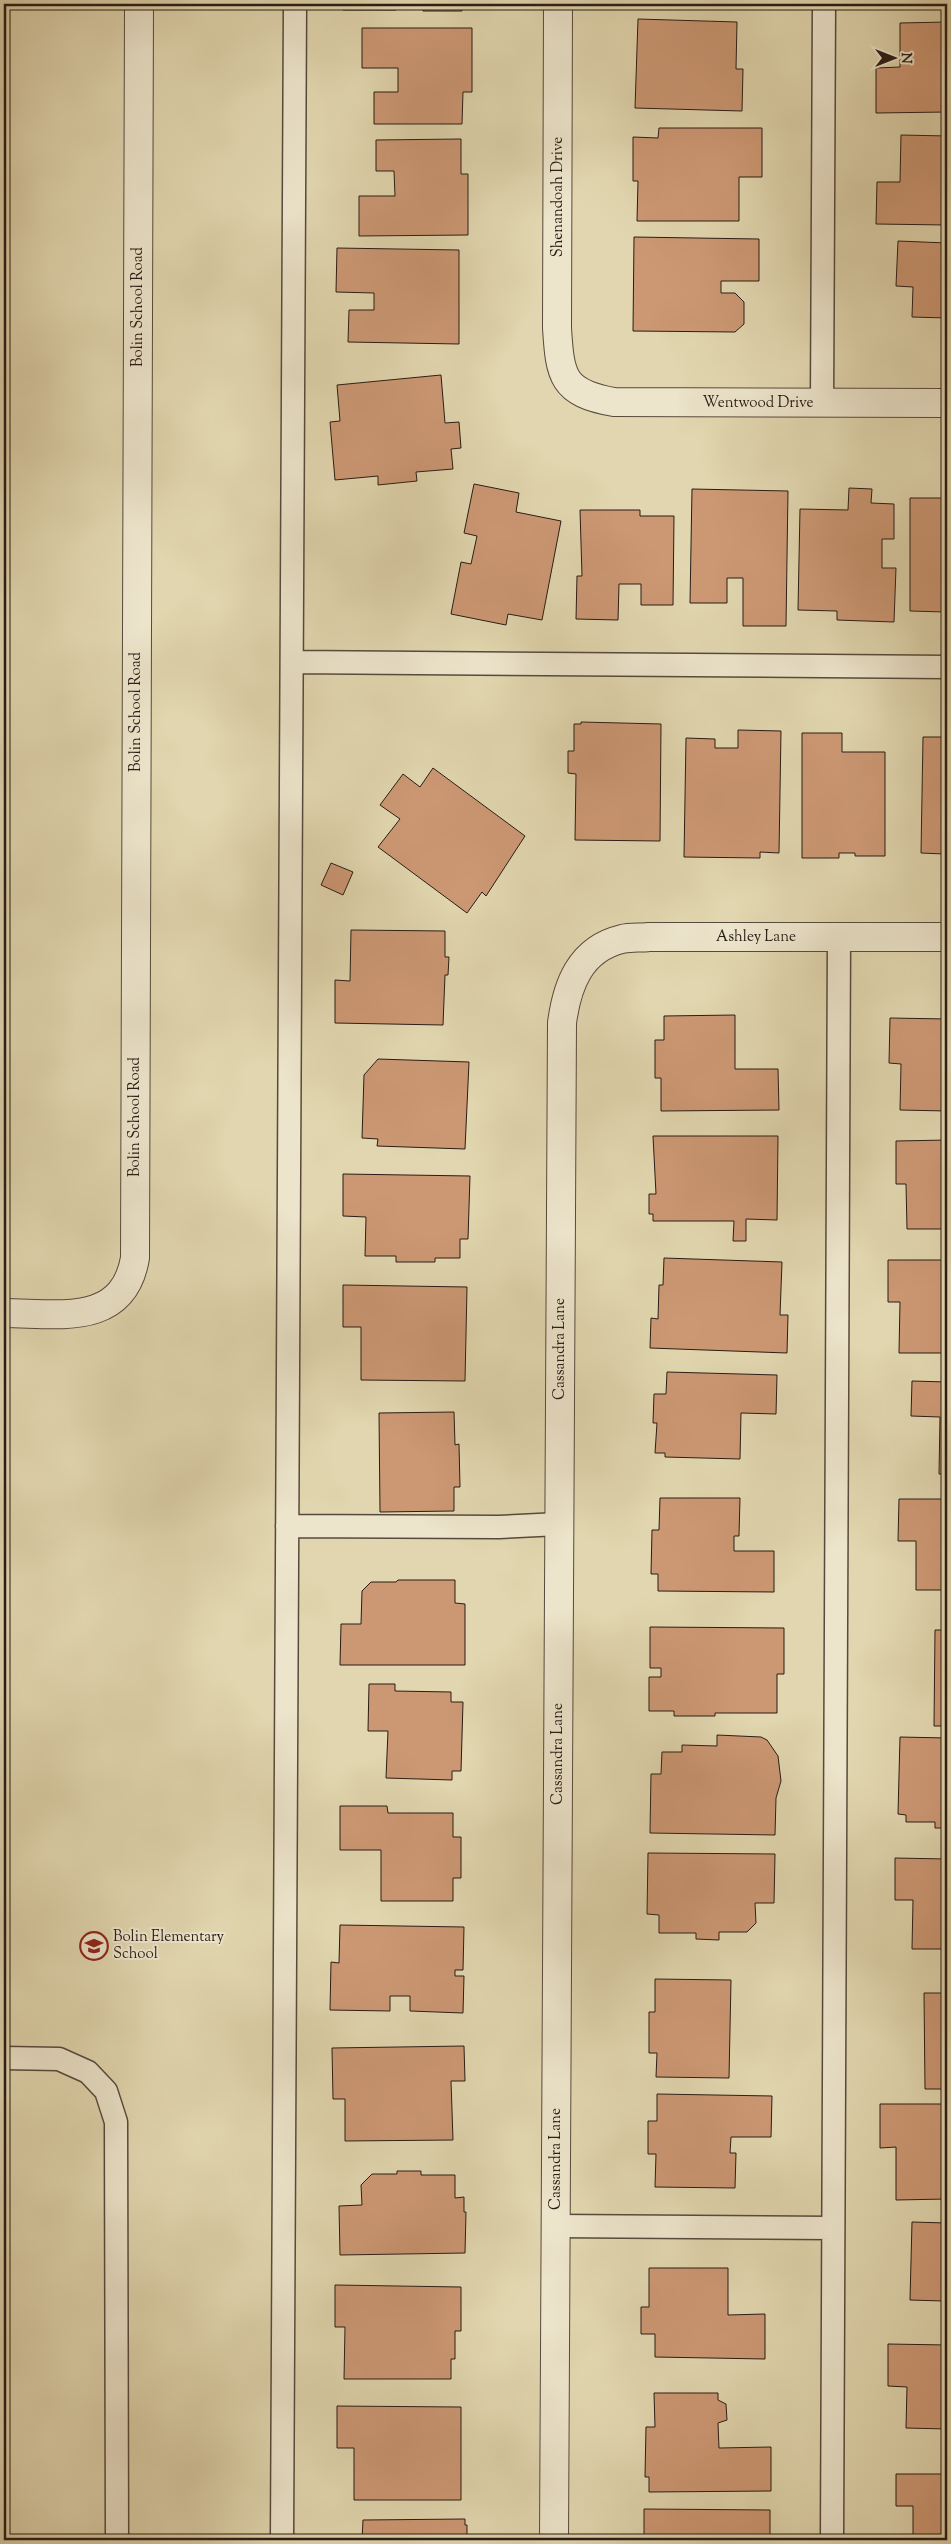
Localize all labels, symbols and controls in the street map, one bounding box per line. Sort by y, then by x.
north arrow [868,32,918,82]
text: N [895,52,915,64]
street label: Shenandoah Drive [548,137,569,257]
street label: Bolin School Road [128,247,149,367]
street label: Wentwood Drive [703,393,814,414]
street label: Bolin School Road [126,652,147,772]
street label: Ashley Lane [716,927,796,948]
street label: Bolin School Road [125,1057,146,1177]
street label: Cassandra Lane [550,1298,571,1400]
street label: Cassandra Lane [548,1703,569,1805]
place label: Bolin Elementary School [113,1927,225,1965]
school or university icon: Bolin Elementary School [79,1931,109,1961]
street label: Cassandra Lane [546,2108,567,2210]

